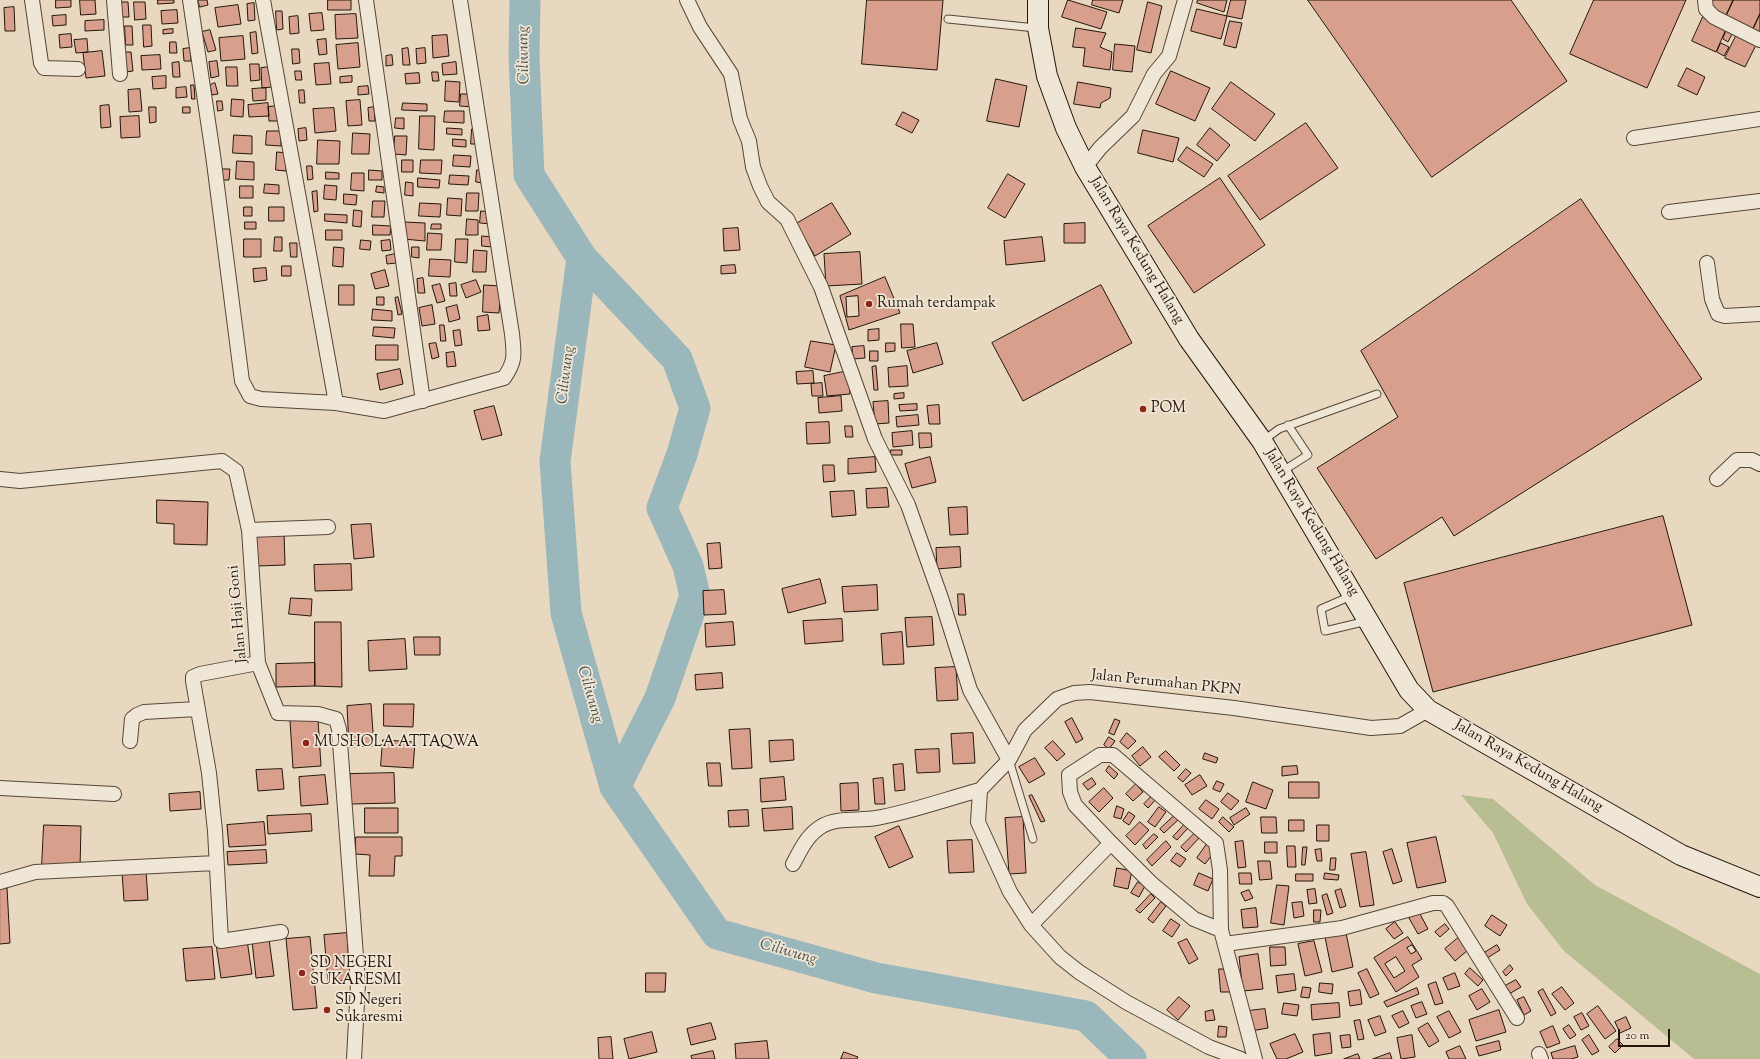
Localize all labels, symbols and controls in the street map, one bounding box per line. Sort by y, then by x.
water label: Ciliwung [515,25,535,85]
street label: Jalan Raya Kedung Halang [1085,174,1187,328]
place label: Rumah terdampak [877,295,996,313]
marker: Rumah terdampak [864,299,874,309]
water label: Ciliwung [554,345,580,405]
place label: POM [1151,400,1186,418]
marker: POM [1138,404,1148,414]
street label: Jalan Raya Kedung Halang [1260,446,1362,600]
street label: Jalan Haji Goni [226,564,252,664]
water label: Ciliwung [572,664,606,726]
street label: Jalan Perumahan PKPN [1090,667,1242,701]
street label: Jalan Raya Kedung Halang [1450,717,1606,817]
place label: MUSHOLA ATTAQWA [314,734,479,752]
marker: MUSHOLA ATTAQWA [301,738,311,748]
water label: Ciliwung [757,936,819,970]
place label: SD NEGERI SUKARESMI [310,955,401,990]
marker: SD NEGERI SUKARESMI [297,968,307,978]
place label: SD Negeri Sukaresmi [335,992,403,1027]
marker: SD Negeri Sukaresmi [322,1005,332,1015]
scale bar [1620,1021,1672,1047]
text: 20 m [1625,1027,1649,1045]

